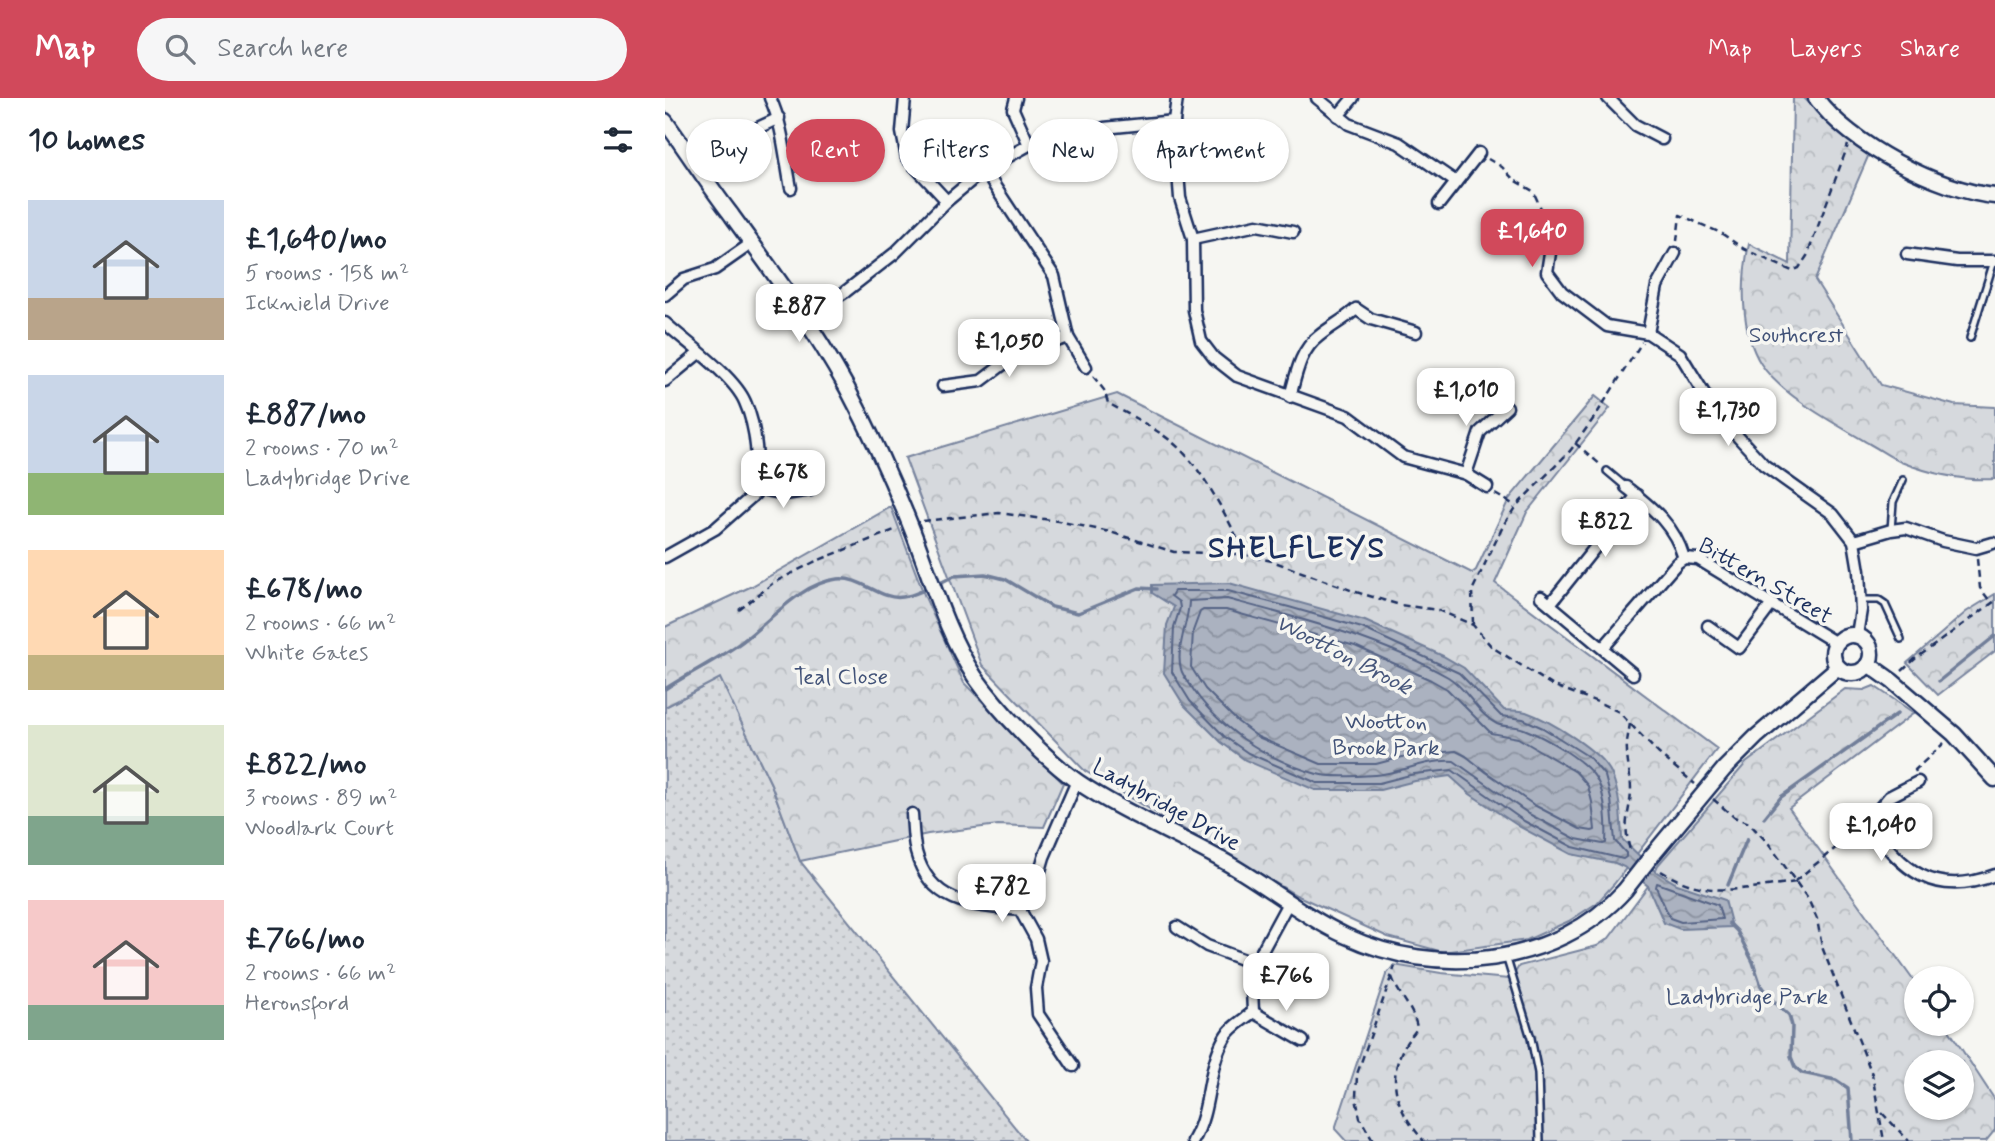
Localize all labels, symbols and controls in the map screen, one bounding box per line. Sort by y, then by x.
search box [137,18,627,81]
text: Map [35,27,95,71]
icon: search [161,30,199,68]
text: Search here [217,32,348,66]
text: Map [1708,34,1752,65]
text: Layers [1790,34,1862,65]
text: Share [1900,34,1960,65]
chip: Buy [686,119,772,182]
chip: Rent [786,119,885,182]
chip: Filters [899,119,1014,182]
chip: New [1028,119,1118,182]
chip: Apartment [1132,119,1289,182]
text: 10 homes [28,121,145,160]
icon: filters [599,121,637,159]
pin: £1,640 [1475,209,1589,269]
text: £1,640 [1497,217,1567,247]
text: £1,640/mo [245,220,387,259]
icon: home [84,228,168,312]
text: 5 rooms · 158 m² [245,259,409,289]
pin: £887 [758,285,840,344]
text: Icknield Drive [245,289,390,319]
text: £887 [772,292,826,322]
pin: £1,050 [952,320,1066,379]
park label: Southcrest [1749,321,1843,351]
text: £1,050 [974,327,1044,357]
pin: £1,010 [1409,368,1523,428]
text: £1,010 [1433,376,1499,406]
pin: £1,730 [1671,388,1785,448]
text: £887/mo [245,395,366,434]
text: £1,730 [1695,396,1761,426]
icon: home [84,403,168,487]
text: 2 rooms · 70 m² [245,434,399,464]
pin: £678 [742,450,824,510]
text: £678 [757,458,809,488]
text: Ladybridge Drive [245,464,410,494]
pin: £822 [1564,500,1646,559]
text: £822 [1578,507,1633,537]
district label: SHELFLEYS [1208,529,1386,568]
street label: Bittern Street [1693,531,1838,632]
text: £678/mo [245,570,363,609]
icon: home [84,578,168,662]
water label: Wootton Brook [1270,608,1418,704]
text: 2 rooms · 66 m² [245,609,396,639]
text: White Gates [245,639,368,669]
park label: Teal Close [794,663,888,693]
park label: Wootton Brook Park [1332,708,1440,764]
text: £822/mo [245,745,367,784]
icon: home [84,753,168,837]
street label: Ladybridge Drive [1086,753,1246,859]
text: 3 rooms · 89 m² [245,784,397,814]
pin: £1,040 [1824,804,1938,863]
text: £1,040 [1846,811,1916,841]
text: Woodlark Court [245,814,394,844]
pin: £782 [961,864,1043,924]
text: £782 [974,872,1030,902]
text: £766/mo [245,920,365,959]
icon: home [84,928,168,1012]
pin: £766 [1245,954,1327,1013]
text: 2 rooms · 66 m² [245,959,396,989]
text: £766 [1259,961,1313,991]
map controls [1904,966,1974,1120]
button: locate [1904,966,1974,1036]
park label: Ladybridge Park [1666,983,1828,1013]
text: Heronsford [245,989,349,1019]
button: layers [1904,1050,1974,1120]

